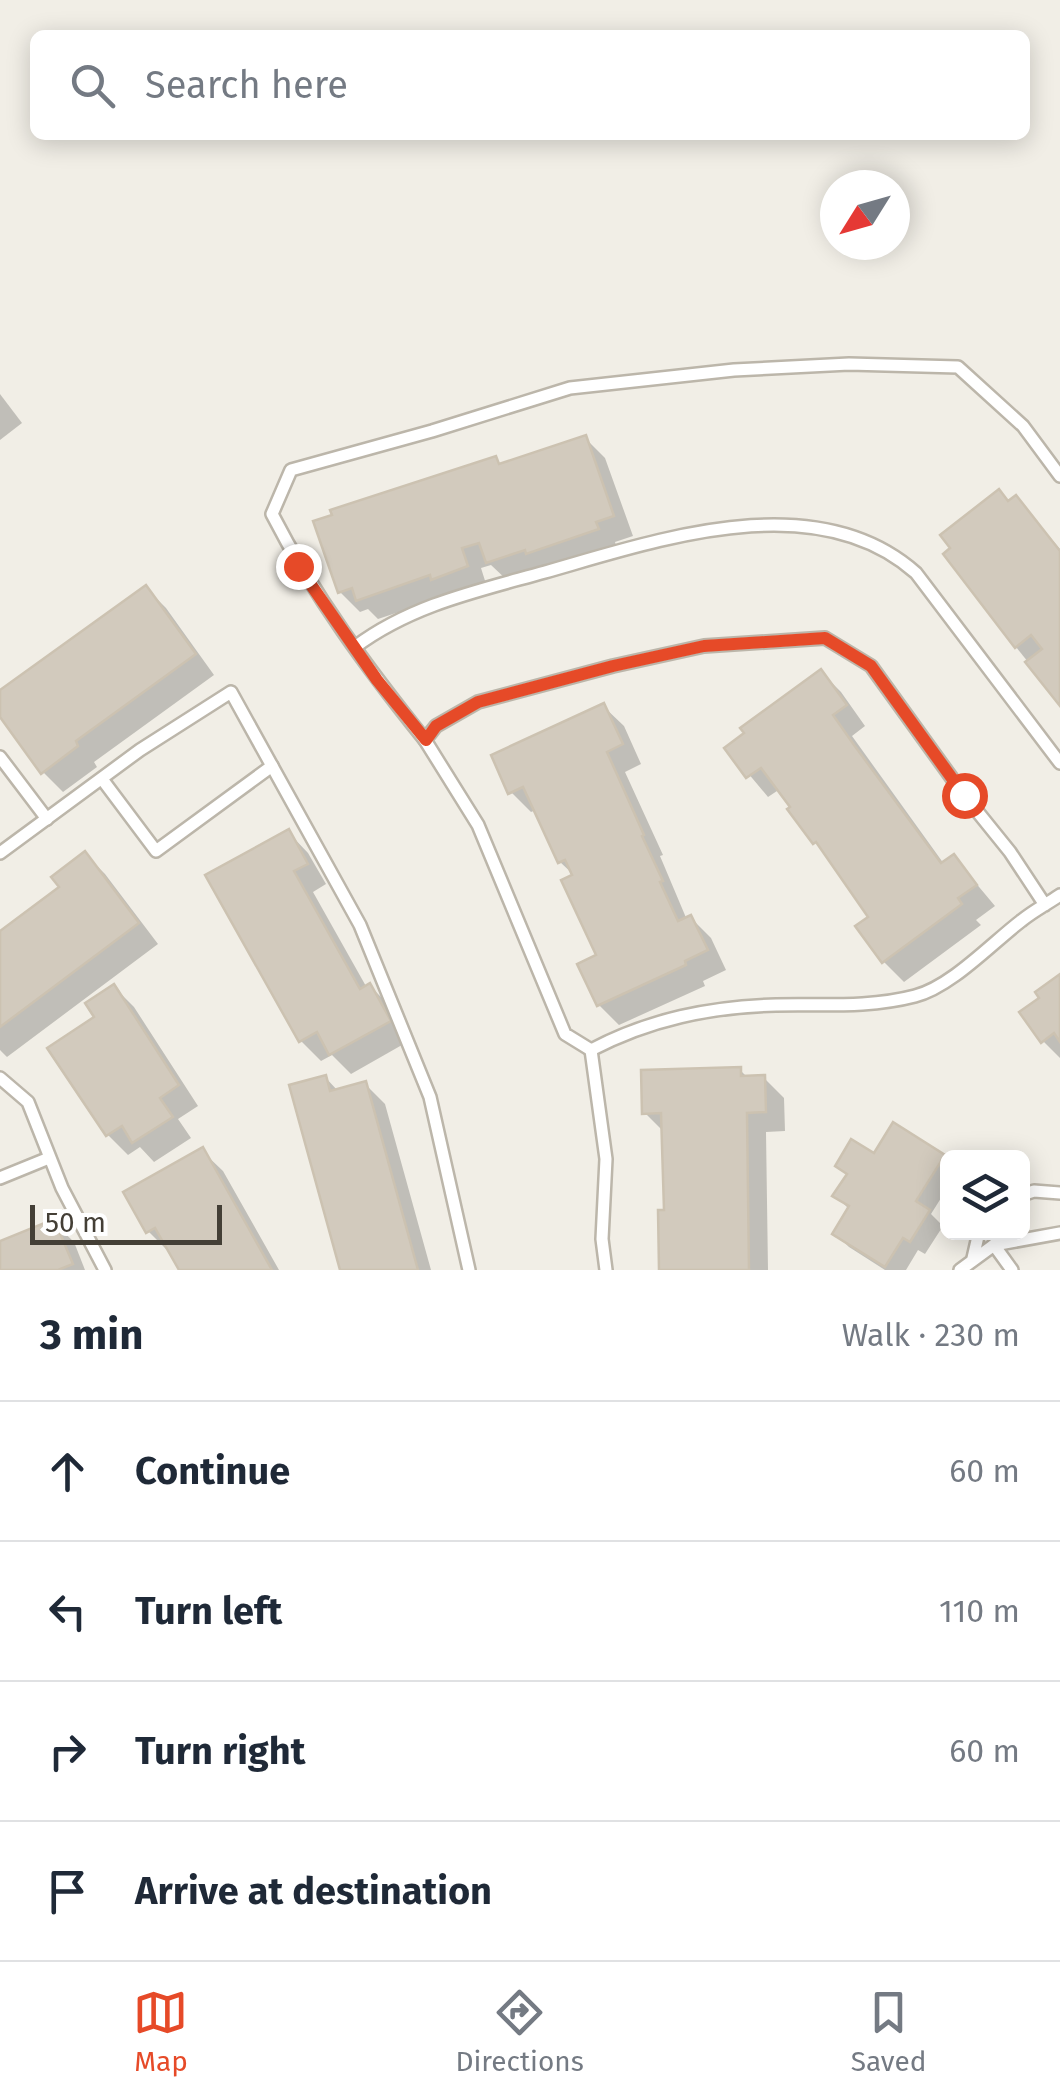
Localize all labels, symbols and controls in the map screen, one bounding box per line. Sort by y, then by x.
search box [30,30,1030,140]
icon: search [65,58,120,113]
text: Search here [145,62,348,108]
north arrow [820,170,910,260]
route end [276,544,322,590]
route start [942,773,988,819]
map controls [940,1150,1030,1240]
button: layers [940,1150,1030,1240]
scale bar [30,1200,222,1244]
text: 50 m [45,1206,106,1239]
text: 3 min [40,1310,143,1360]
text: Walk · 230 m [842,1316,1020,1354]
icon: ahead [40,1444,95,1499]
text: Continue [135,1448,290,1494]
text: 60 m [949,1452,1020,1490]
icon: left [40,1584,95,1639]
text: Turn left [135,1588,282,1634]
text: 110 m [939,1592,1020,1630]
icon: right [40,1724,95,1779]
text: Turn right [135,1728,305,1774]
text: 60 m [949,1732,1020,1770]
icon: arrive [40,1864,95,1919]
text: Arrive at destination [135,1868,492,1914]
tab: Map [133,1985,188,2078]
tab: Directions [455,1985,584,2078]
tab: Saved [851,1985,927,2078]

